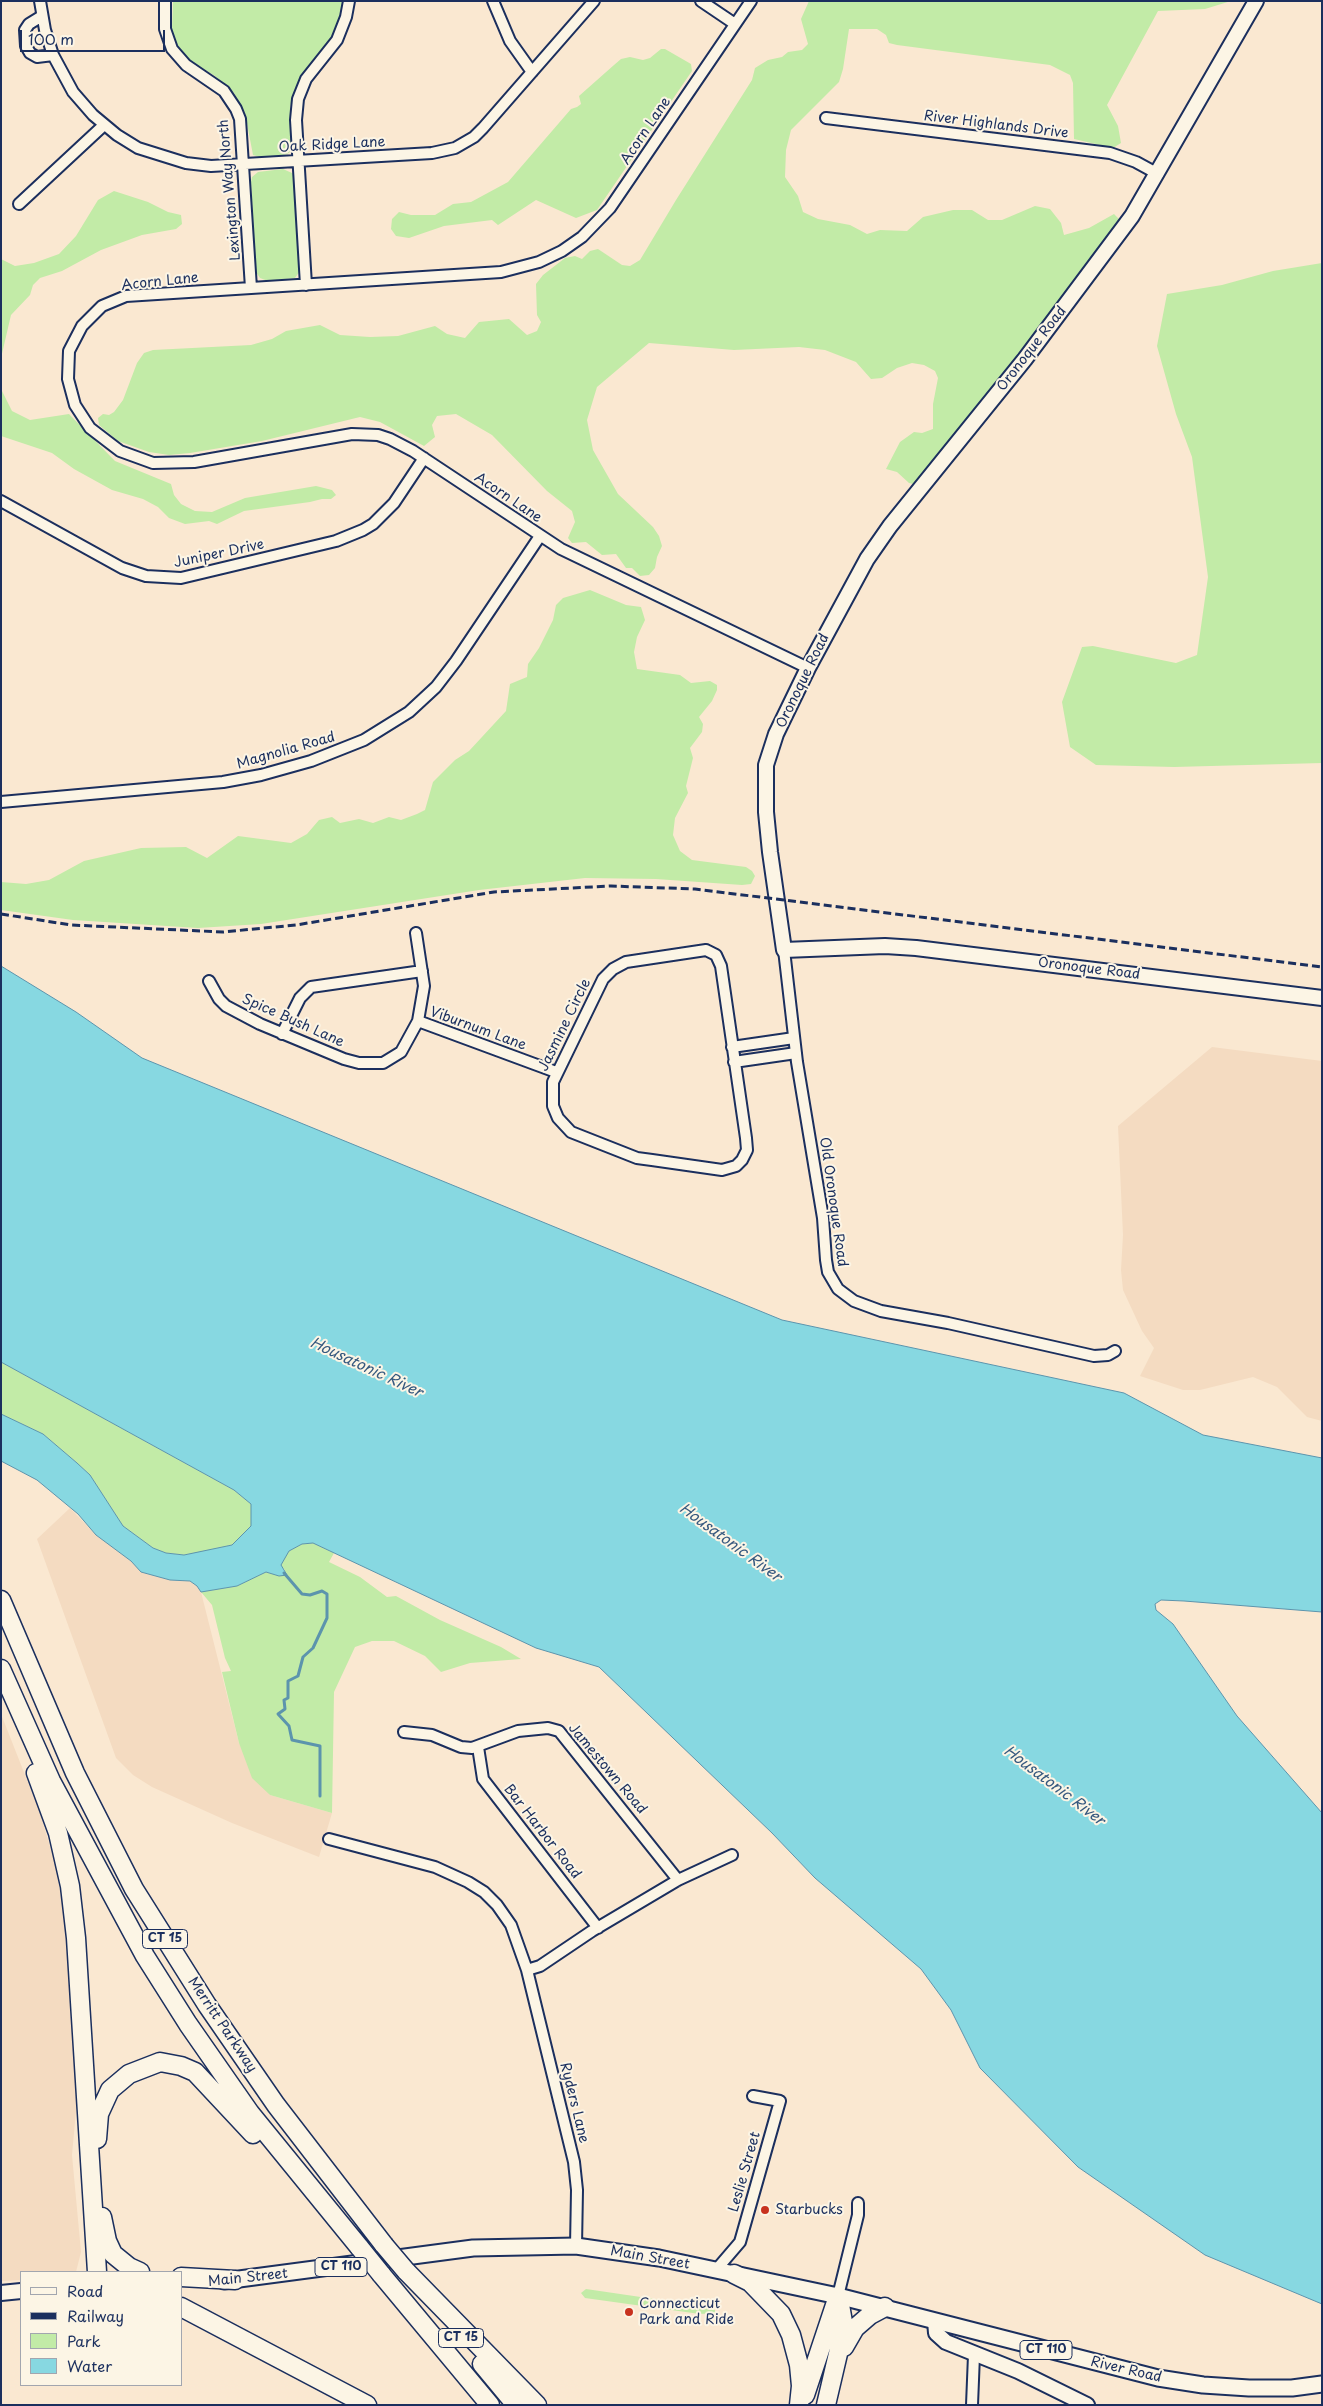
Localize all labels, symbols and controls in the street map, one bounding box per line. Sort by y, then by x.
scale bar [22,20,168,52]
text: 100 m [28,27,74,50]
street label: Acorn Lane [617,94,675,168]
street label: River Highlands Drive [923,108,1069,142]
street label: Lexington Way North [215,119,245,261]
street label: Oak Ridge Lane [278,134,386,156]
street label: Acorn Lane [120,270,200,294]
street label: Oronoque Road [994,303,1070,395]
street label: Acorn Lane [471,469,545,527]
street label: Juniper Drive [172,536,266,572]
street label: Oronoque Road [773,631,833,731]
street label: Magnolia Road [235,729,337,773]
street label: Oronoque Road [1037,954,1141,984]
street label: Jasmine Circle [535,976,595,1074]
street label: Spice Bush Lane [239,991,347,1051]
street label: Viburnum Lane [427,1004,529,1054]
street label: Old Oronoque Road [816,1136,850,1268]
water label: Housatonic River [307,1334,425,1402]
water label: Housatonic River [676,1500,784,1586]
street label: Jamestown Road [564,1720,650,1818]
water label: Housatonic River [1000,1742,1108,1830]
street label: Bar Harbor Road [500,1781,584,1883]
road number: CT 15 [142,1930,188,1948]
street label: Merritt Parkway [184,1974,260,2076]
street label: Ryders Lane [556,2061,592,2145]
street label: Leslie Street [726,2130,764,2214]
place label: Starbucks [775,2202,843,2218]
marker: Starbucks [759,2204,771,2216]
street label: Main Street [609,2243,691,2273]
road number: CT 110 [315,2258,367,2276]
street label: Main Street [207,2265,289,2291]
legend [20,2271,182,2386]
text: Road [67,2279,103,2302]
place label: Connecticut Park and Ride [639,2296,734,2328]
text: Railway [67,2304,124,2327]
marker: Connecticut Park and Ride [623,2306,635,2318]
road number: CT 15 [438,2328,484,2348]
text: Park [67,2329,101,2352]
road number: CT 110 [1020,2340,1072,2360]
text: Water [67,2354,112,2377]
street label: River Road [1089,2354,1163,2386]

